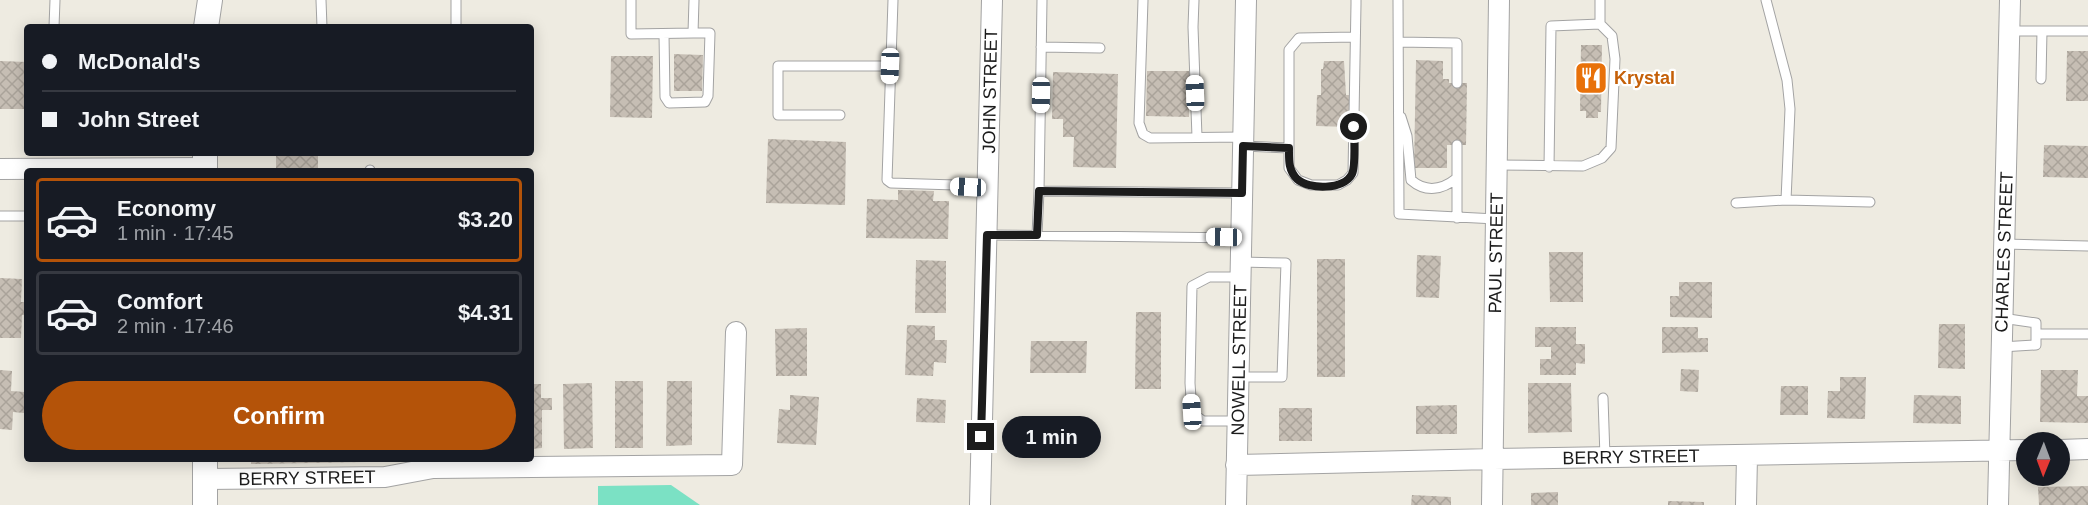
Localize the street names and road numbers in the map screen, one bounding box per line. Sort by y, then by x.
street label: JOHN STREET [979,28,1001,154]
street label: CHARLES STREET [1991,171,2017,333]
street label: PAUL STREET [1485,192,1507,314]
street label: NOWELL STREET [1228,284,1250,436]
street label: BERRY STREET [1562,446,1700,468]
street label: BERRY STREET [238,467,376,489]

